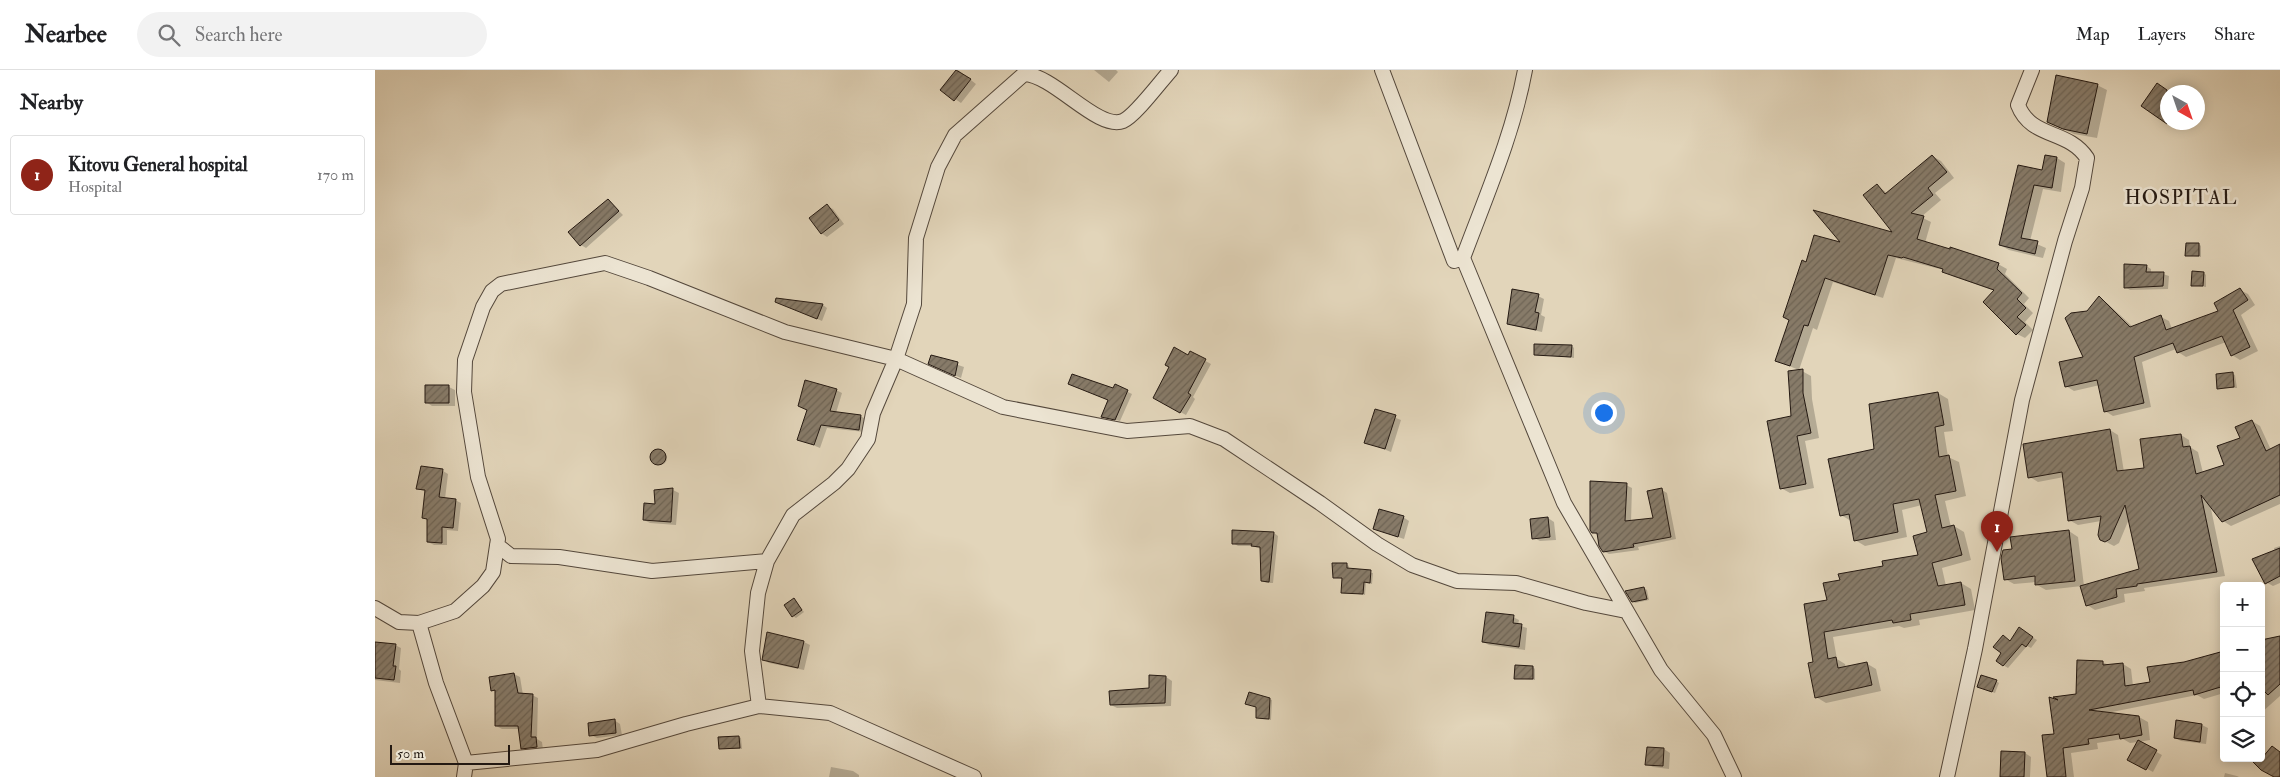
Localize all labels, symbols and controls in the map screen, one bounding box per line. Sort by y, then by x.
search box [137,12,487,57]
text: Nearbee [25,19,107,50]
icon: search [155,21,183,49]
text: Search here [195,23,282,47]
text: Map [2076,23,2110,46]
text: Layers [2138,23,2186,46]
text: Share [2214,23,2255,46]
north arrow [2160,85,2205,130]
text: Nearby [20,89,83,116]
text: Kitovu General hospital [68,153,248,177]
text: 1 [34,165,40,185]
text: 170 m [317,165,354,185]
text: Hospital [68,177,122,197]
district label: HOSPITAL [2125,185,2237,210]
your location [1591,400,1617,426]
pin: 1 [1981,511,2013,552]
map controls [2220,582,2265,762]
button: + [2220,582,2265,627]
button: − [2220,627,2265,672]
button: locate [2220,672,2265,717]
button: layers [2220,717,2265,762]
scale bar [390,742,510,765]
text: 50 m [397,745,424,762]

